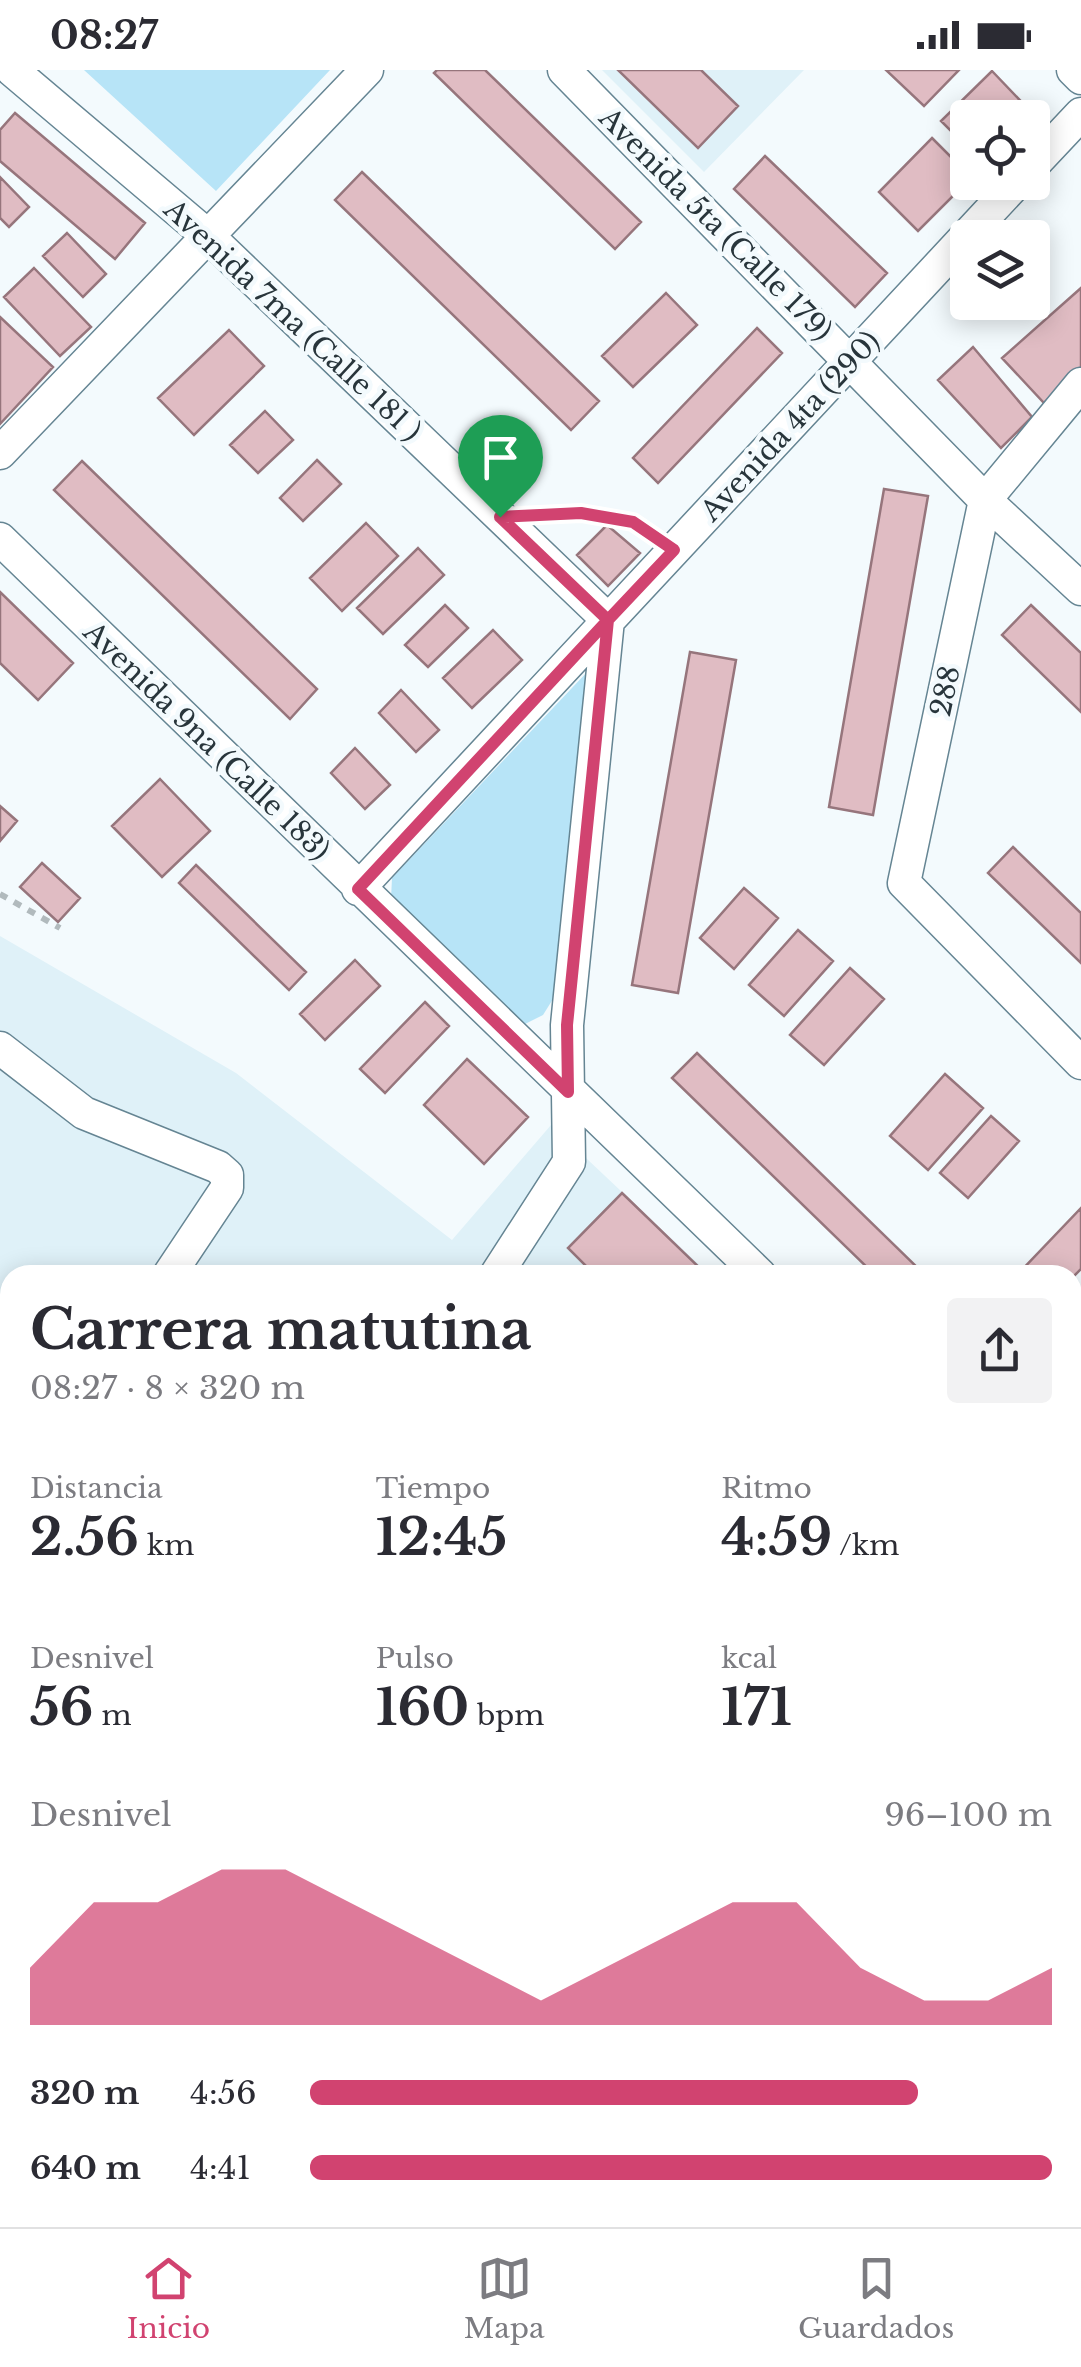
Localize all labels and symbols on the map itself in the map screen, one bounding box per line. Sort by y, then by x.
street label: Avenida 5ta (Calle 179) [591,100,840,348]
street label: Avenida 7ma (Calle 181 ) [156,191,429,449]
street label: Avenida 4ta (290) [693,324,887,529]
pin [458,415,543,518]
street label: Avenida 9na (Calle 183) [76,614,337,868]
street label: 288 [923,662,968,720]

